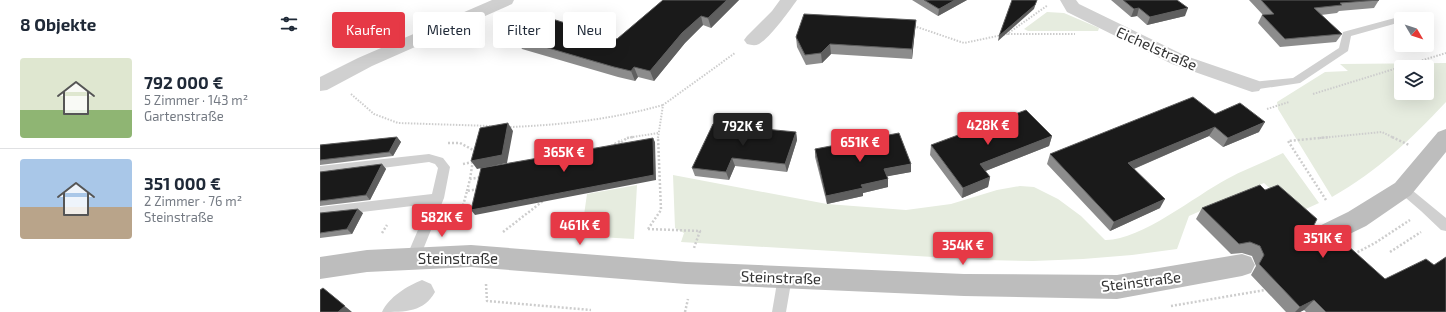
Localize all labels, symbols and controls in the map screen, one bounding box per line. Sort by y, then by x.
chip: Kaufen [332,12,405,48]
chip: Mieten [413,12,485,48]
chip: Filter [493,12,555,48]
chip: Neu [563,12,616,48]
north arrow [1394,12,1434,52]
map controls [1394,12,1434,100]
icon: filters [278,13,300,35]
text: 8 Objekte [20,14,96,34]
street label: Eichelstraße [1114,22,1200,74]
button: layers [1394,60,1434,100]
text: 792 000 € [144,72,223,92]
icon: home [52,74,100,122]
text: 5 Zimmer · 143 m² [144,92,248,108]
text: Gartenstraße [144,108,224,124]
pin: 428K € [955,112,1021,146]
pin: 792K € [710,113,776,147]
text: 428K € [966,117,1010,133]
text: 792K € [722,118,764,134]
pin: 651K € [827,129,893,163]
text: 651K € [840,134,880,150]
pin: 365K € [531,139,597,173]
text: 365K € [543,144,585,160]
text: 351 000 € [144,173,221,193]
icon: home [52,175,100,223]
text: 2 Zimmer · 76 m² [144,193,242,209]
pin: 582K € [409,204,475,238]
text: Steinstraße [144,209,214,225]
text: 582K € [421,209,463,225]
pin: 461K € [547,212,613,246]
text: 461K € [560,217,600,233]
pin: 351K € [1290,225,1356,259]
text: 351K € [1303,230,1343,246]
pin: 354K € [930,232,996,266]
text: 354K € [942,237,984,253]
street label: Steinstraße [418,249,498,267]
street label: Steinstraße [741,267,821,287]
street label: Steinstraße [1100,267,1182,295]

